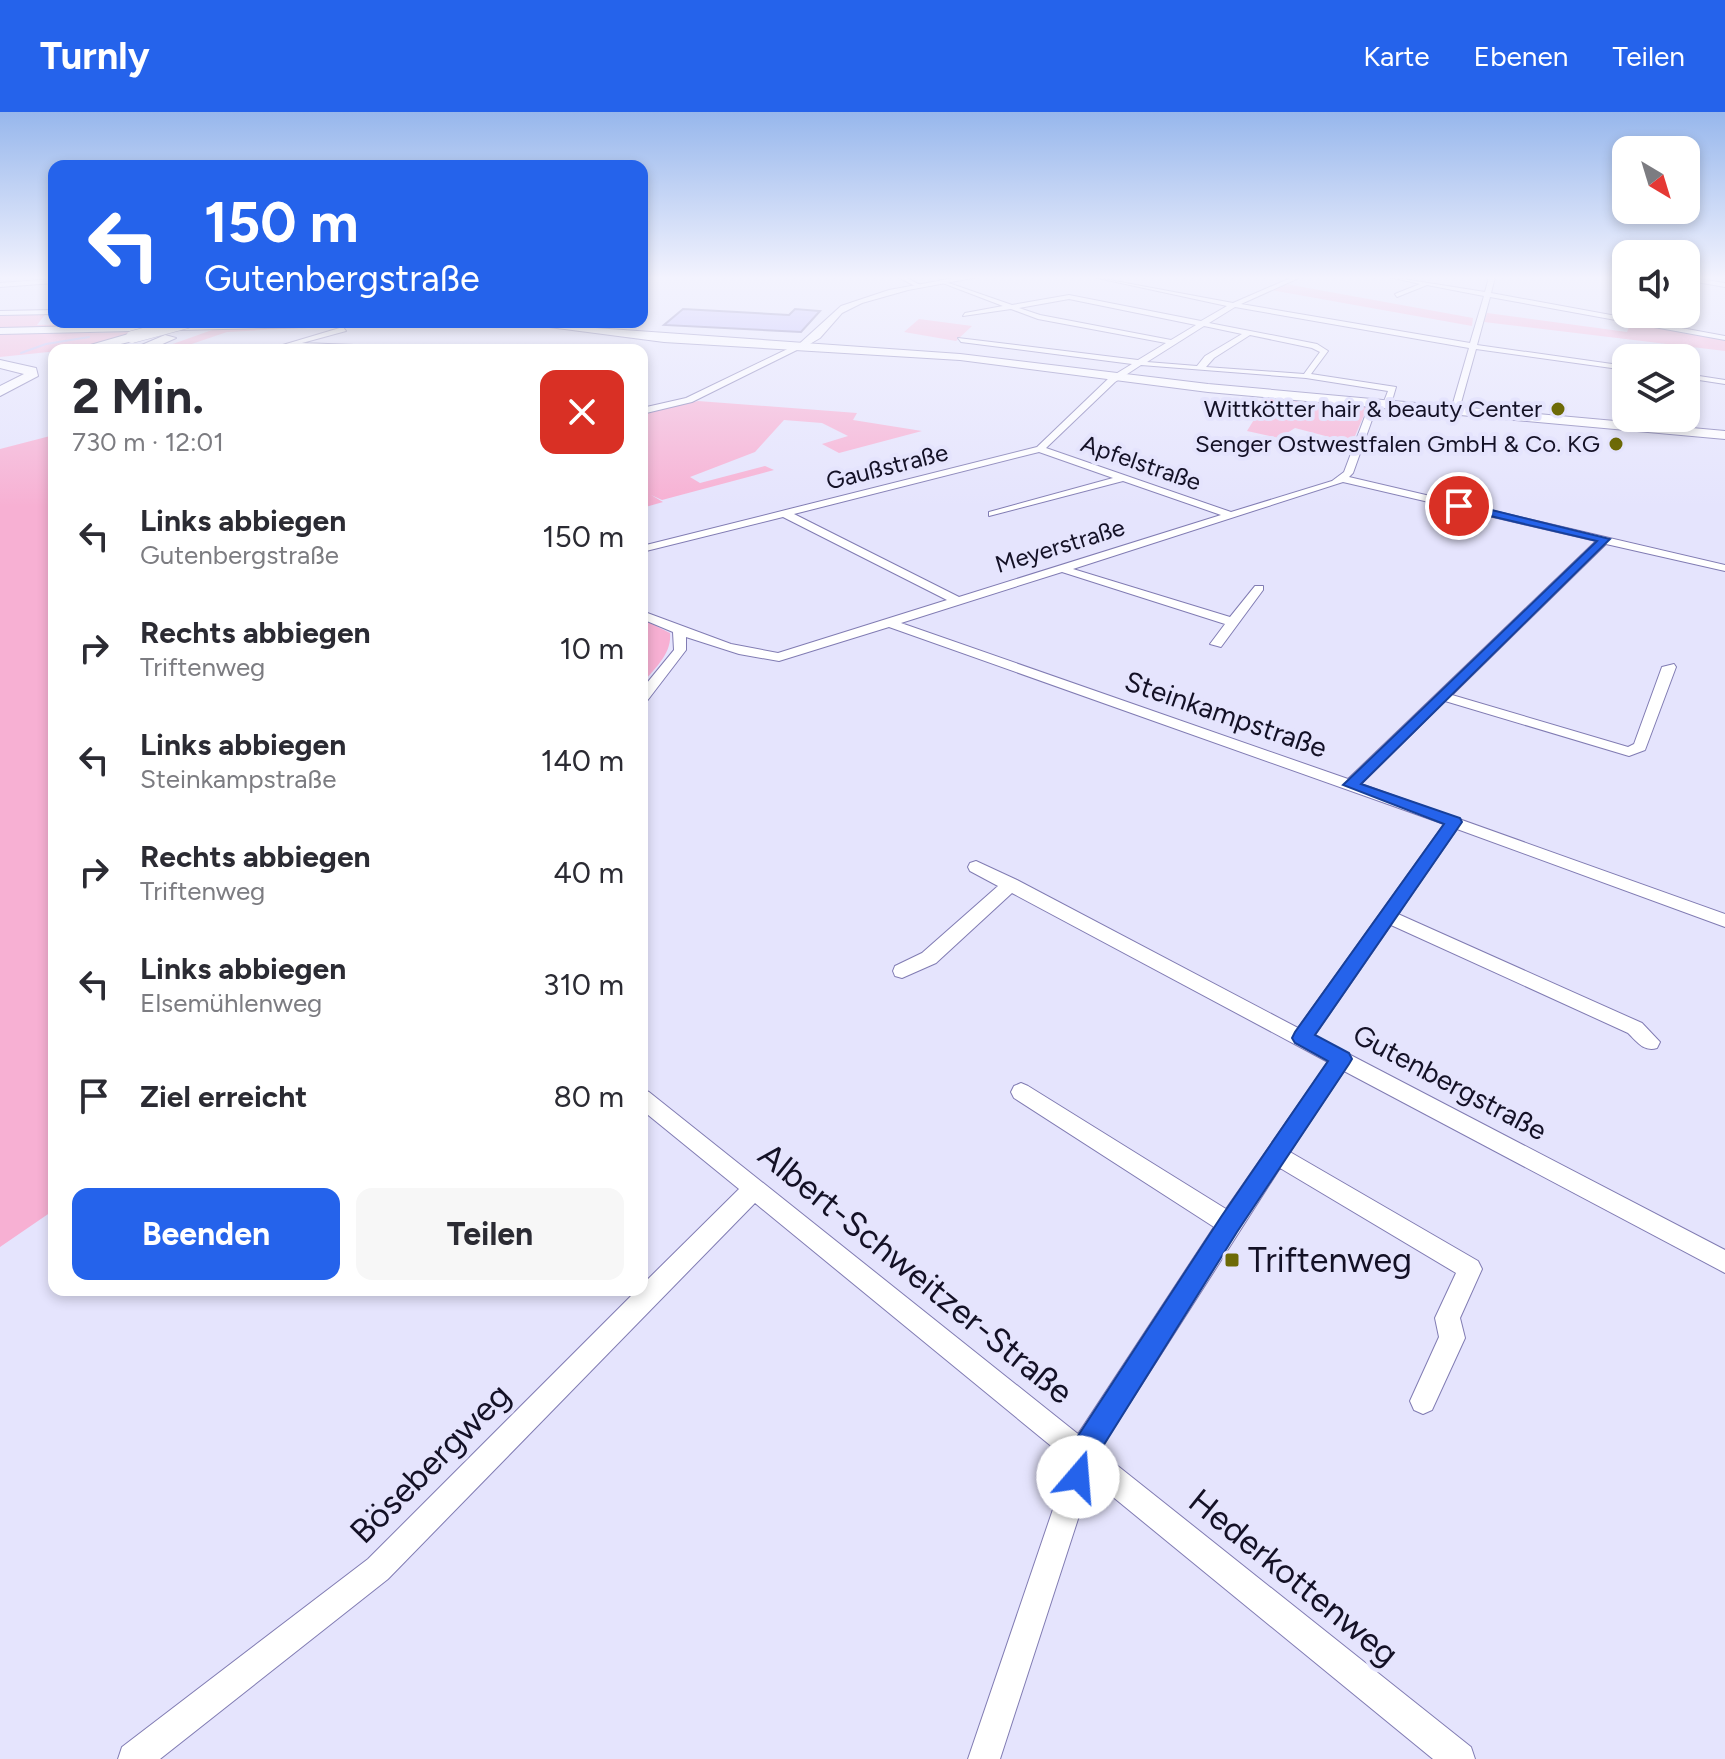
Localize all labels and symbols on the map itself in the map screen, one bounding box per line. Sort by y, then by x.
north arrow [1612,136,1700,224]
place label: Wittkötter hair & beauty Center [1204,394,1542,423]
marker: Wittkötter hair & beauty Center [1549,400,1567,418]
street label: Apfelstraße [1077,428,1205,497]
place label: Senger Ostwestfalen GmbH & Co. KG [1195,429,1600,458]
marker: Senger Ostwestfalen GmbH & Co. KG [1607,435,1625,453]
street label: Gaußstraße [823,437,951,496]
pin [1425,472,1493,540]
street label: Meyerstraße [992,512,1128,579]
street label: Steinkampstraße [1120,663,1332,765]
street label: Gutenbergstraße [1347,1017,1553,1147]
street label: Albert-Schweitzer-Straße [750,1134,1081,1413]
place label: Triftenweg [1248,1240,1412,1281]
marker: Triftenweg [1223,1251,1241,1269]
street label: Bösebergweg [342,1375,519,1552]
position arrow [1036,1435,1120,1519]
street label: Hederkottenweg [1181,1480,1407,1674]

